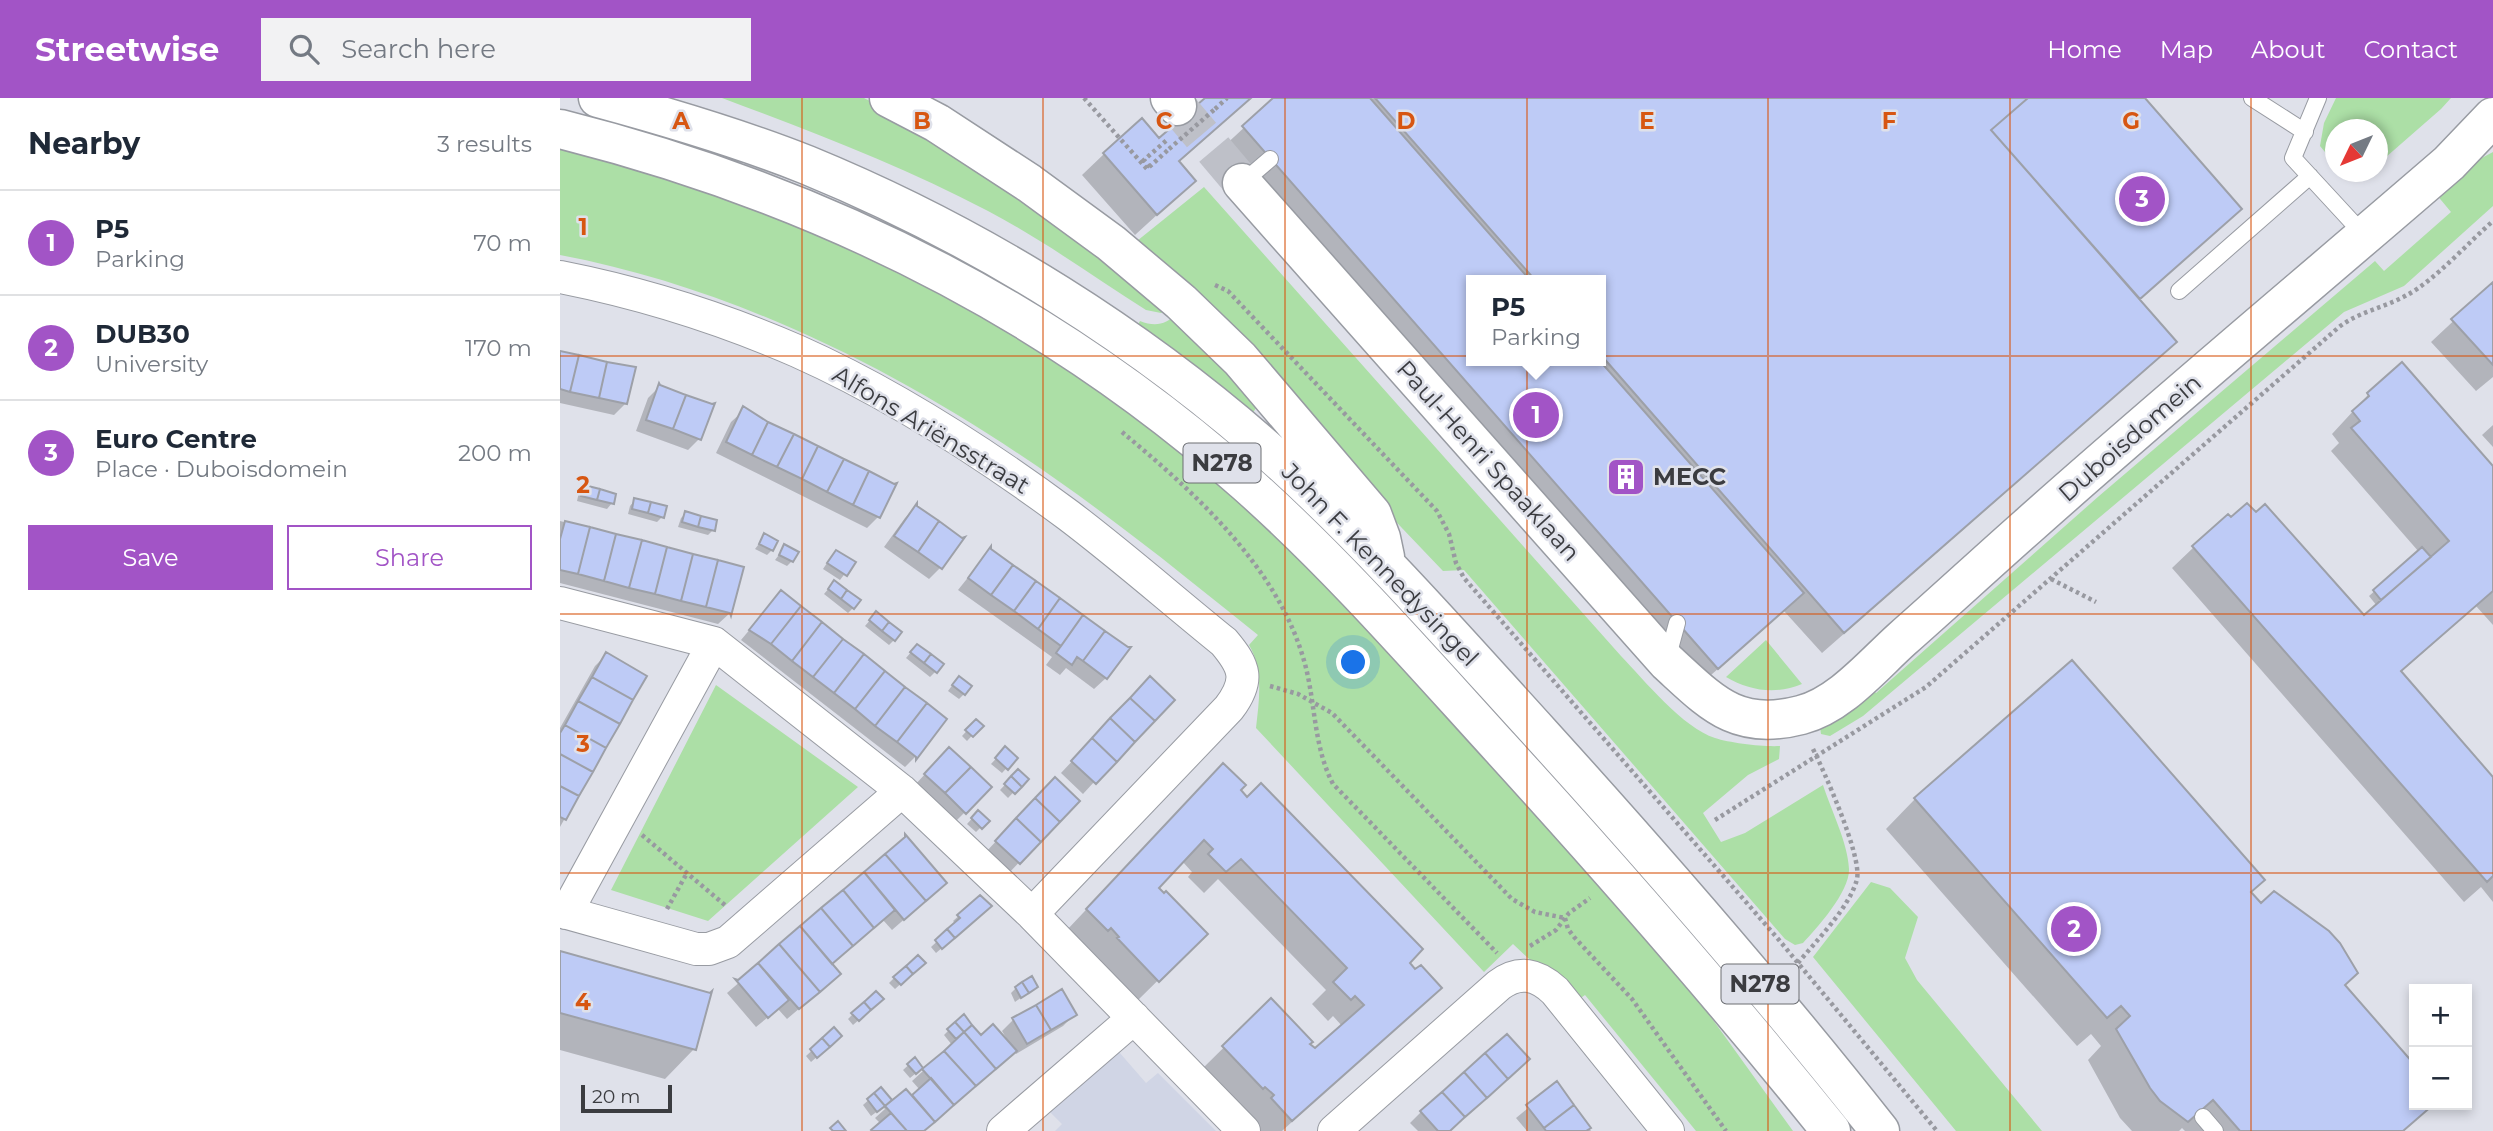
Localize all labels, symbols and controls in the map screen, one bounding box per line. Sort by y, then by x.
search box [261,18,751,81]
text: Streetwise [35,29,219,69]
icon: search [285,30,323,68]
text: Search here [341,33,496,65]
text: Home [2047,35,2122,64]
text: Map [2160,35,2213,64]
text: About [2251,35,2325,64]
text: Contact [2363,35,2458,64]
text: A [671,107,690,135]
text: B [913,107,931,135]
text: C [1156,107,1173,135]
text: D [1397,107,1416,135]
text: E [1639,107,1655,135]
text: F [1882,107,1897,135]
text: G [2122,107,2140,135]
north arrow [2325,119,2388,182]
text: Nearby [28,125,140,162]
text: 3 results [437,130,532,158]
pin: 3 [2119,173,2165,225]
text: P5 [95,213,129,245]
text: 1 [578,213,588,241]
text: 1 [46,229,56,257]
text: 70 m [473,229,532,257]
text: Parking [95,245,185,273]
popup [1466,275,1606,366]
text: P5 [1491,291,1525,323]
text: DUB30 [95,318,190,350]
text: Parking [1491,323,1581,351]
text: 2 [44,334,58,362]
text: 170 m [465,334,532,362]
text: University [95,350,208,378]
street label: Paul-Henri Spaaklaan [1391,354,1586,567]
street label: Alfons Ariënsstraat [828,359,1035,500]
street label: Duboisdomein [2052,368,2207,507]
pin: 1 [1513,389,1559,441]
text: Euro Centre [95,423,257,455]
text: 3 [44,439,58,467]
text: 200 m [458,439,532,467]
road number: N278 [1184,444,1260,482]
text: Place · Duboisdomein [95,455,348,483]
street label: John F. Kennedysingel [1275,456,1485,672]
building icon: MECC [1605,456,1647,498]
place label: MECC [1653,462,1726,491]
text: 2 [576,471,590,499]
button: Save [28,525,273,590]
button: Share [287,525,532,590]
your location [1336,645,1370,679]
text: 3 [575,730,590,758]
pin: 2 [2051,903,2097,955]
road number: N278 [1722,964,1798,1004]
map controls [2409,984,2472,1110]
button: + [2409,984,2472,1047]
text: 4 [575,988,591,1016]
button: − [2409,1047,2472,1110]
scale bar [581,1082,672,1114]
text: 20 m [592,1085,640,1108]

